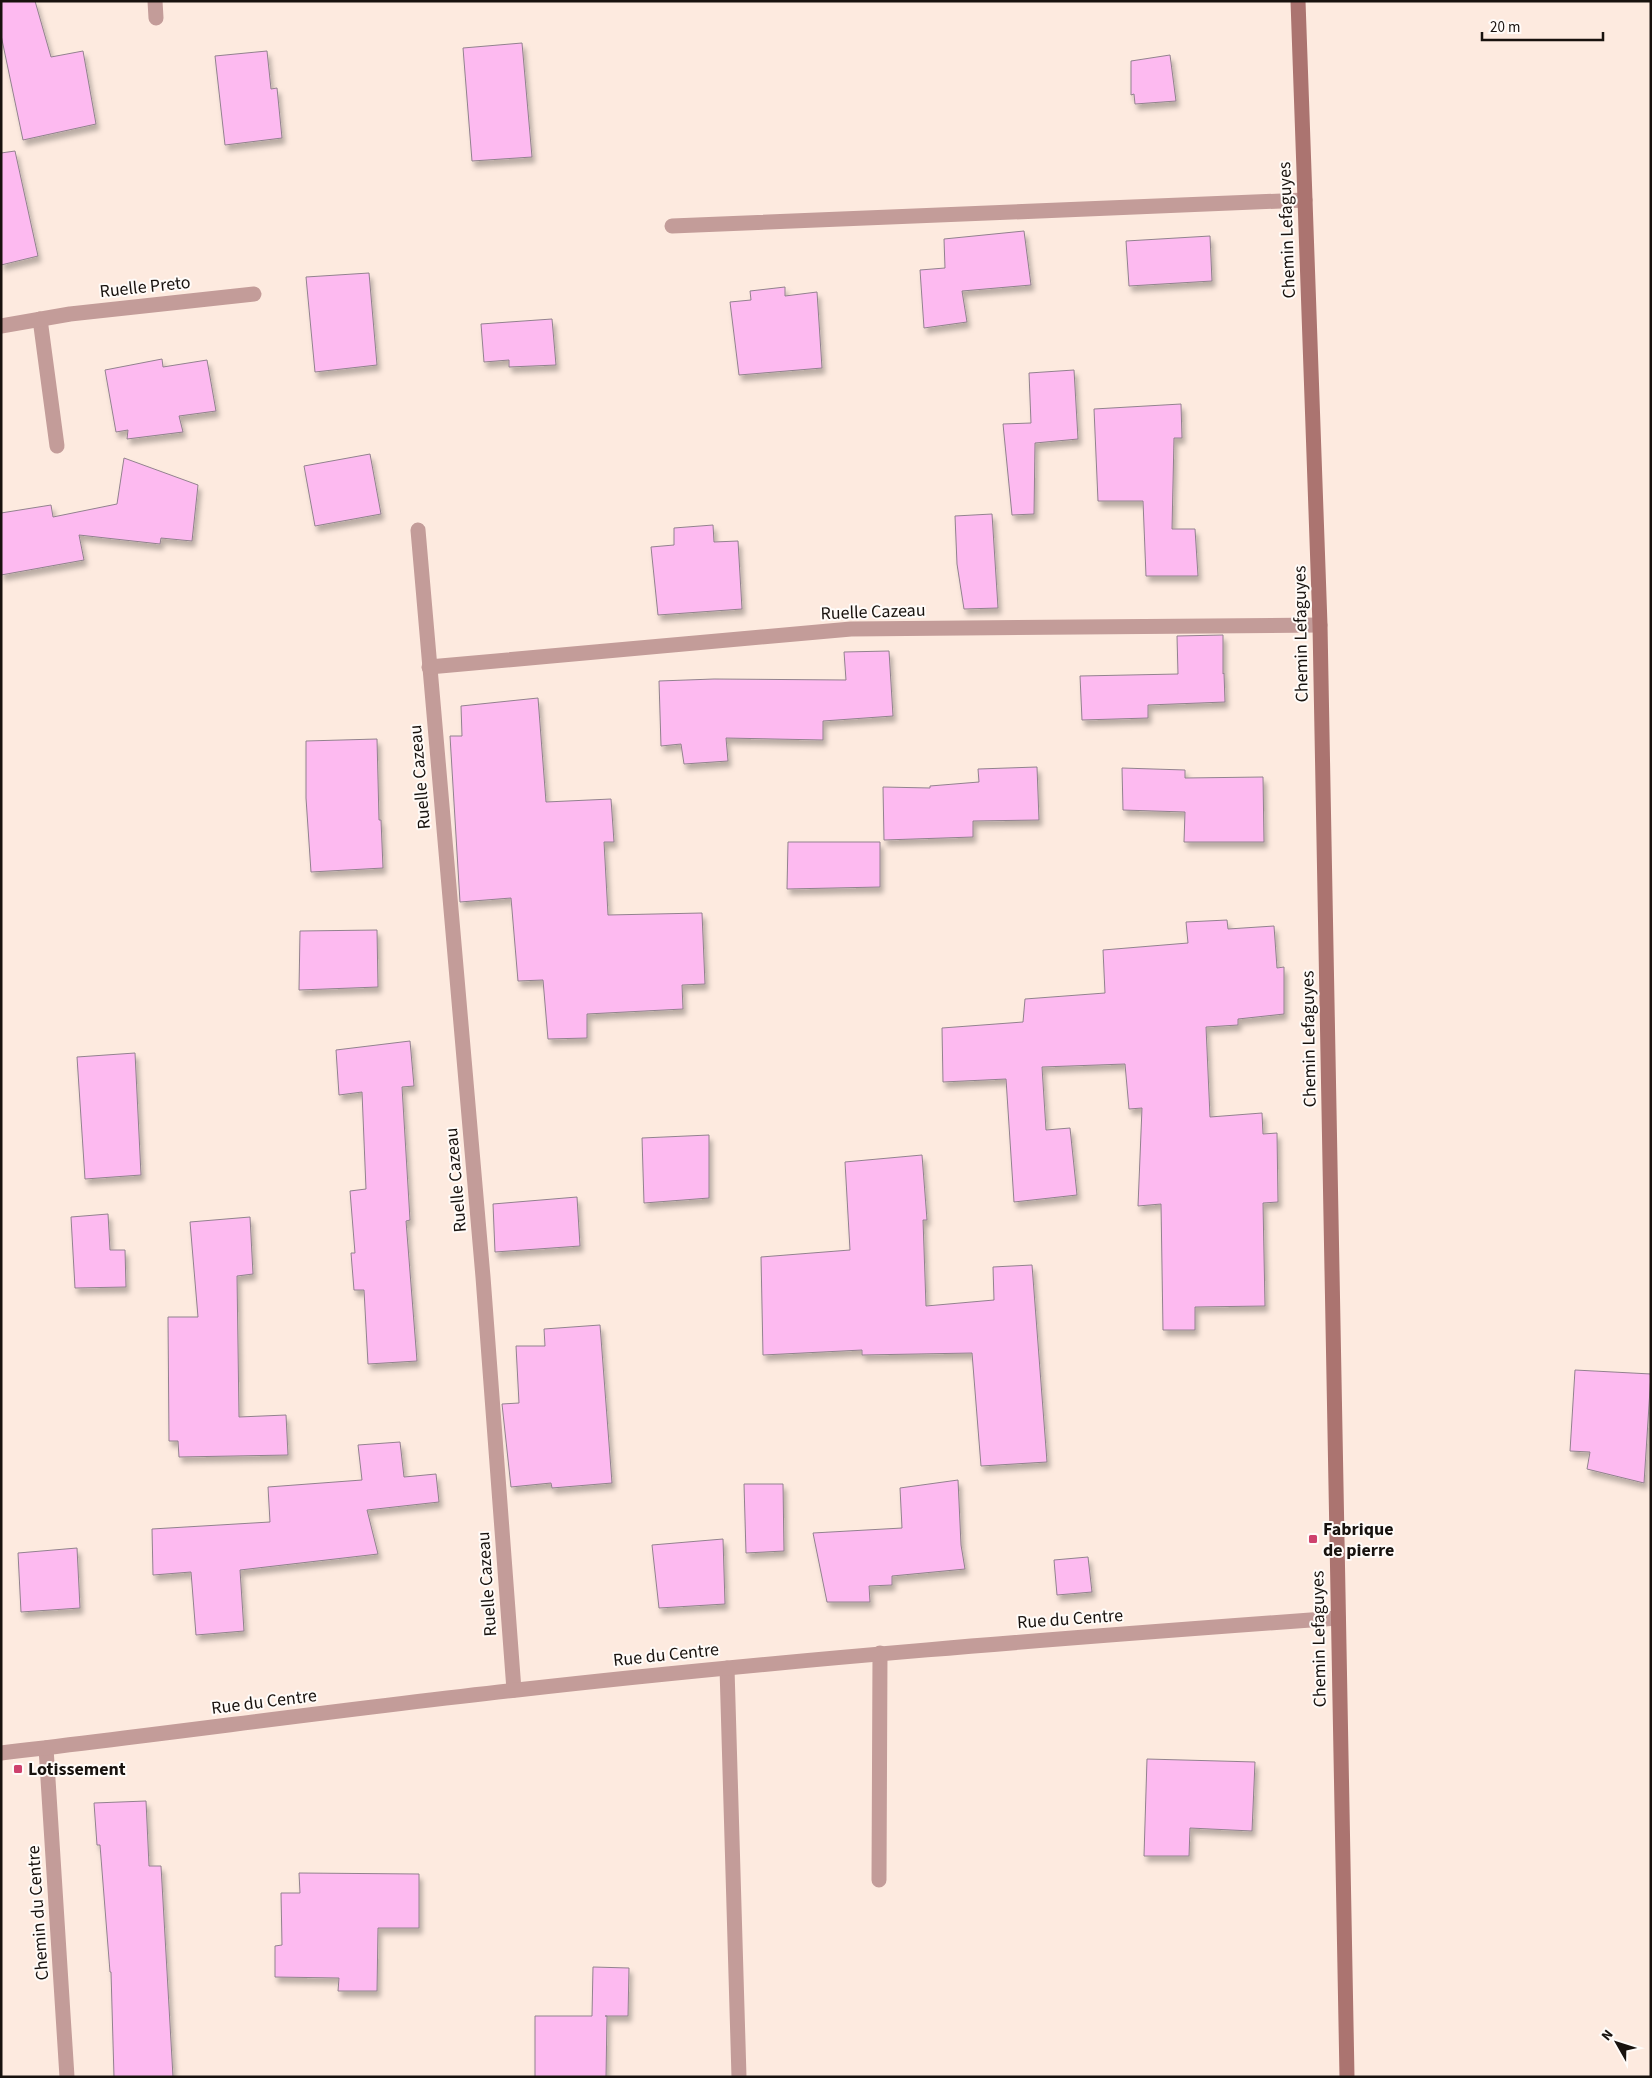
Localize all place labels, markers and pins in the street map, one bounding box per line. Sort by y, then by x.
place label: Fabrique de pierre [1323,1517,1394,1563]
marker: Fabrique de pierre [1307,1533,1319,1545]
place label: Lotissement [28,1757,126,1782]
marker: Lotissement [12,1763,24,1775]

